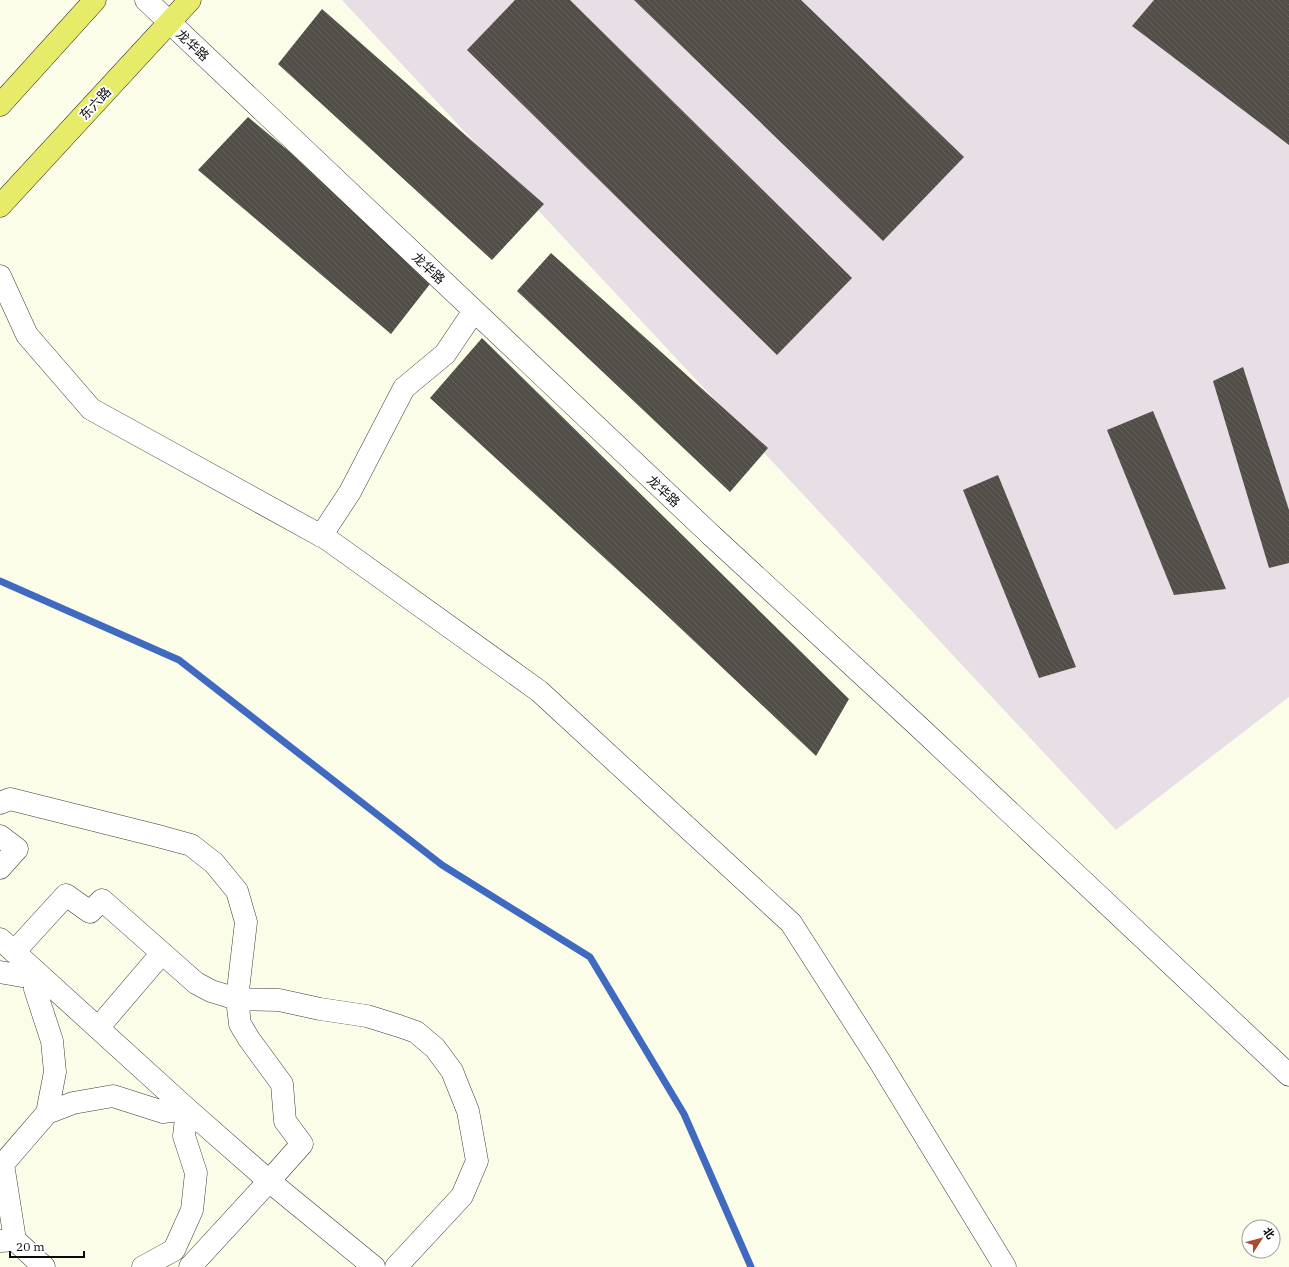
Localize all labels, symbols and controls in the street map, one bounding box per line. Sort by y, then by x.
street label: 龙华路 [173,26,213,65]
street label: 东六路 [76,83,115,123]
street label: 龙华路 [409,249,449,288]
street label: 龙华路 [644,472,684,511]
north arrow [1241,1219,1281,1259]
text: 北 [1260,1225,1278,1242]
scale bar [10,1233,84,1259]
text: 20 m [16,1239,45,1254]

